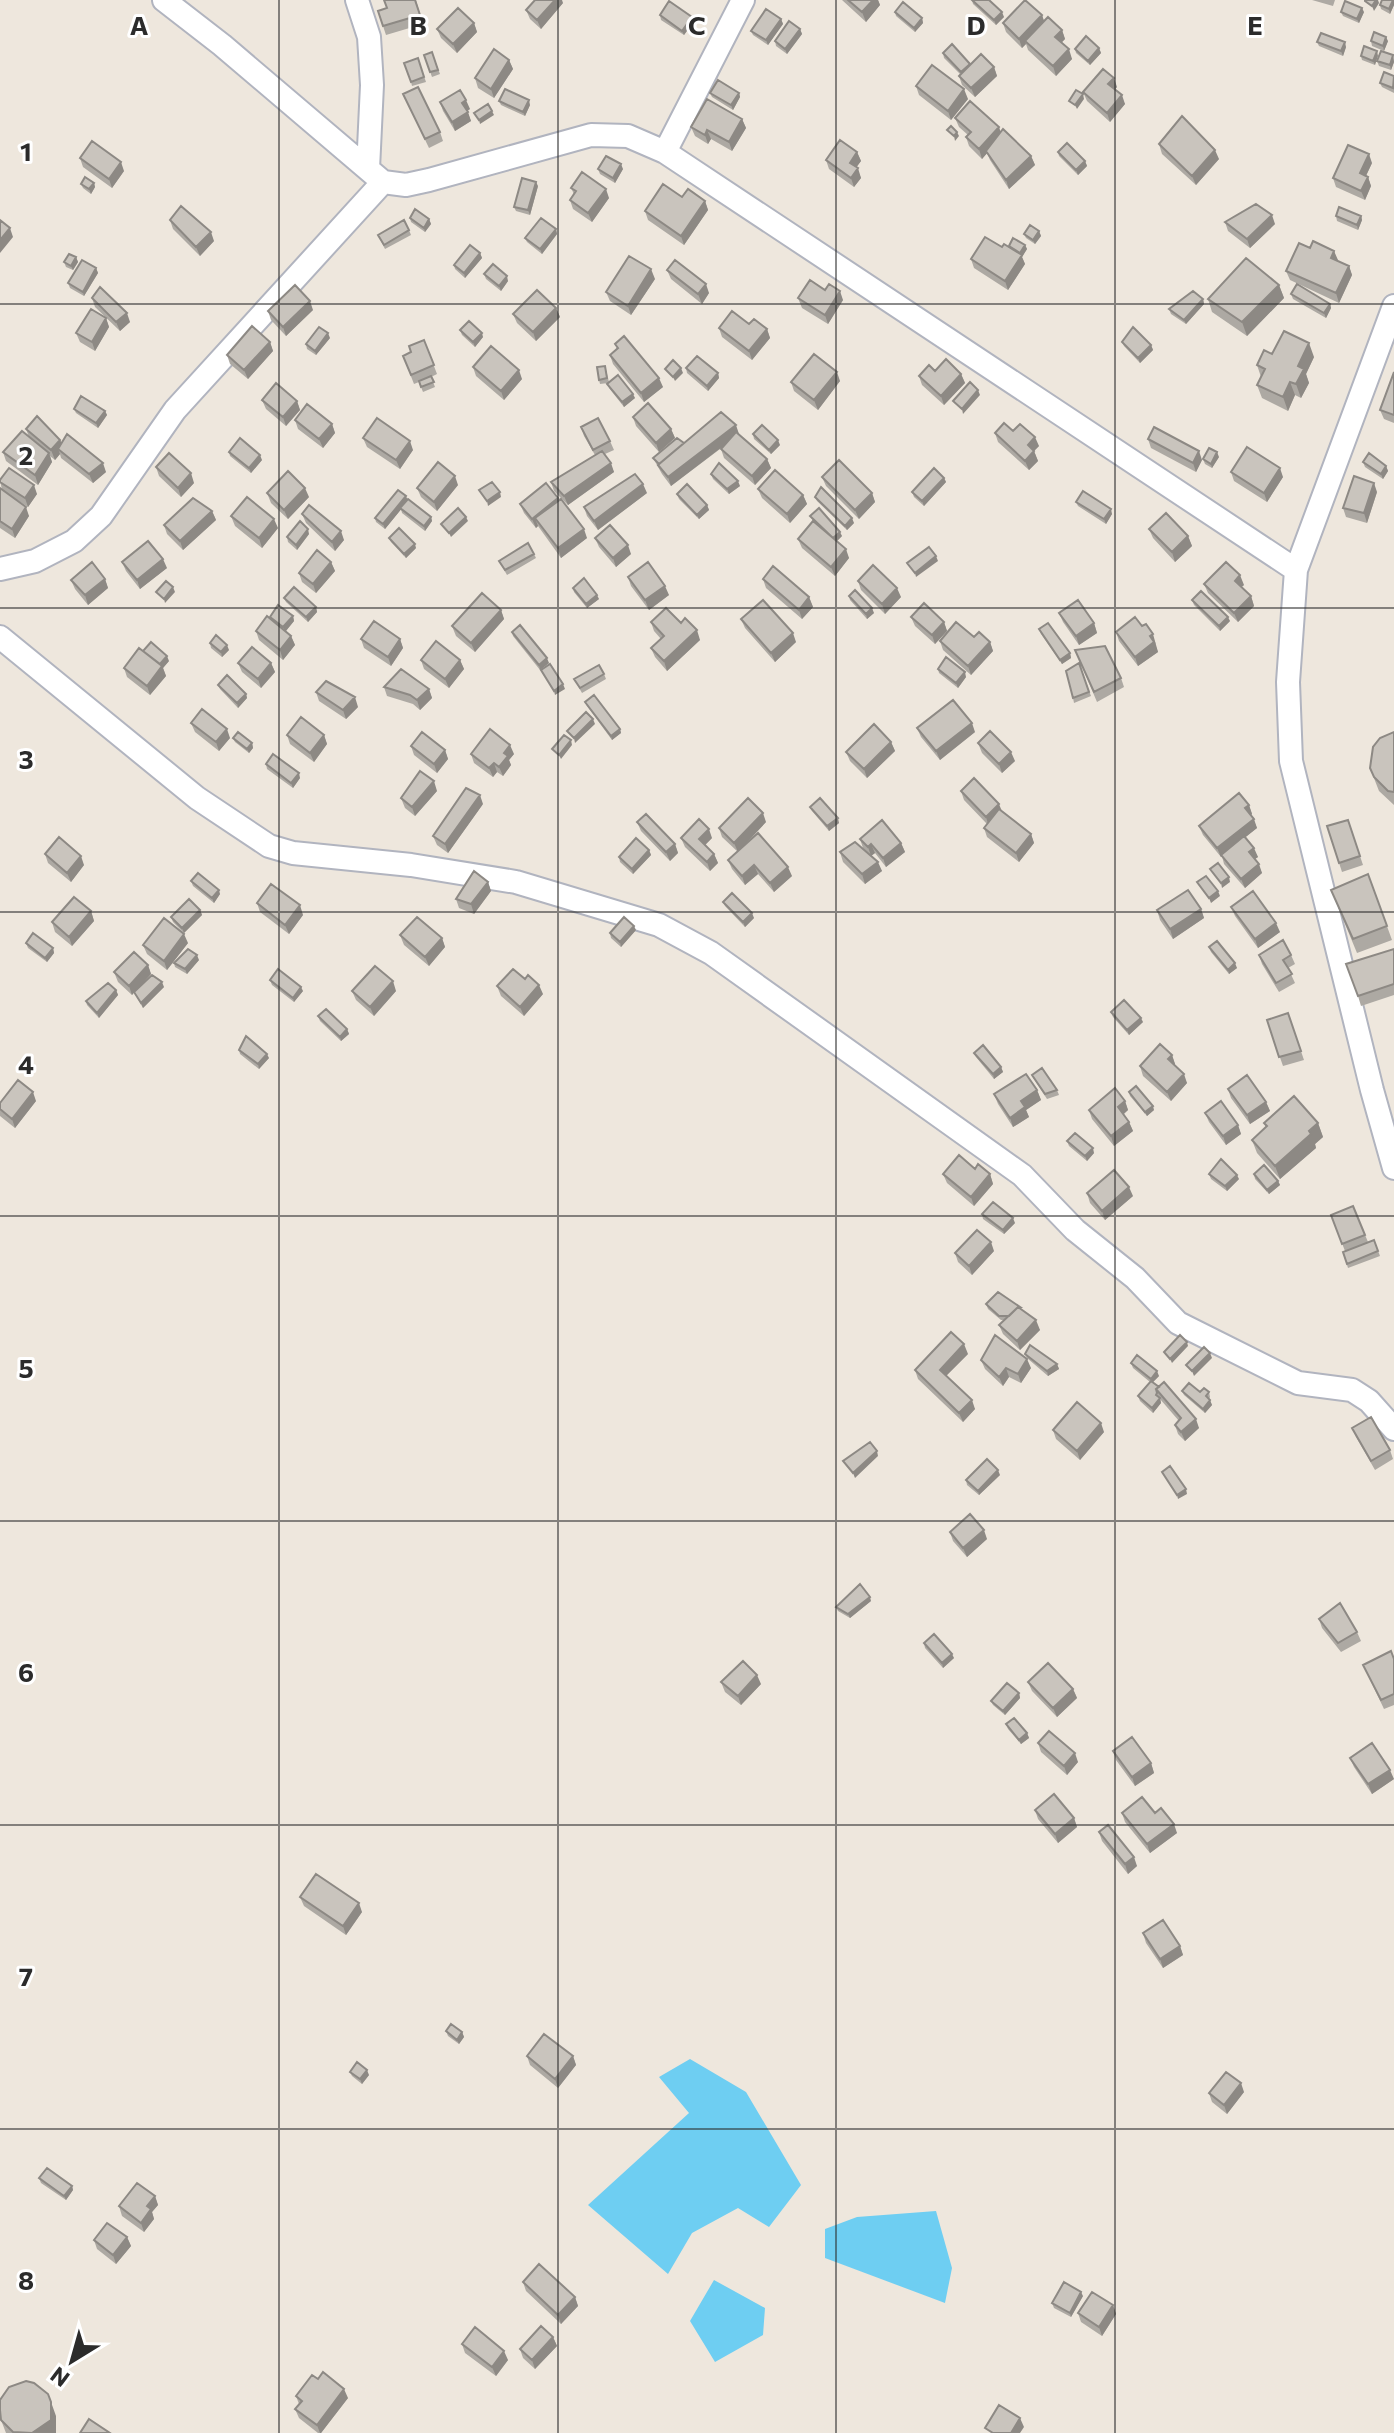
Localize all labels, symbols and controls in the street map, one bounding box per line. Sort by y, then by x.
text: A [130,9,149,40]
text: B [409,9,427,40]
text: C [688,9,706,40]
text: D [966,9,986,40]
text: E [1247,9,1263,40]
text: 1 [20,135,32,166]
text: 2 [19,439,33,470]
text: 3 [18,743,34,774]
text: 4 [18,1048,34,1079]
text: 5 [18,1352,34,1383]
text: 6 [18,1656,34,1687]
text: 7 [19,1960,33,1991]
text: 8 [18,2264,34,2295]
north arrow [32,2321,112,2401]
text: N [45,2362,74,2393]

